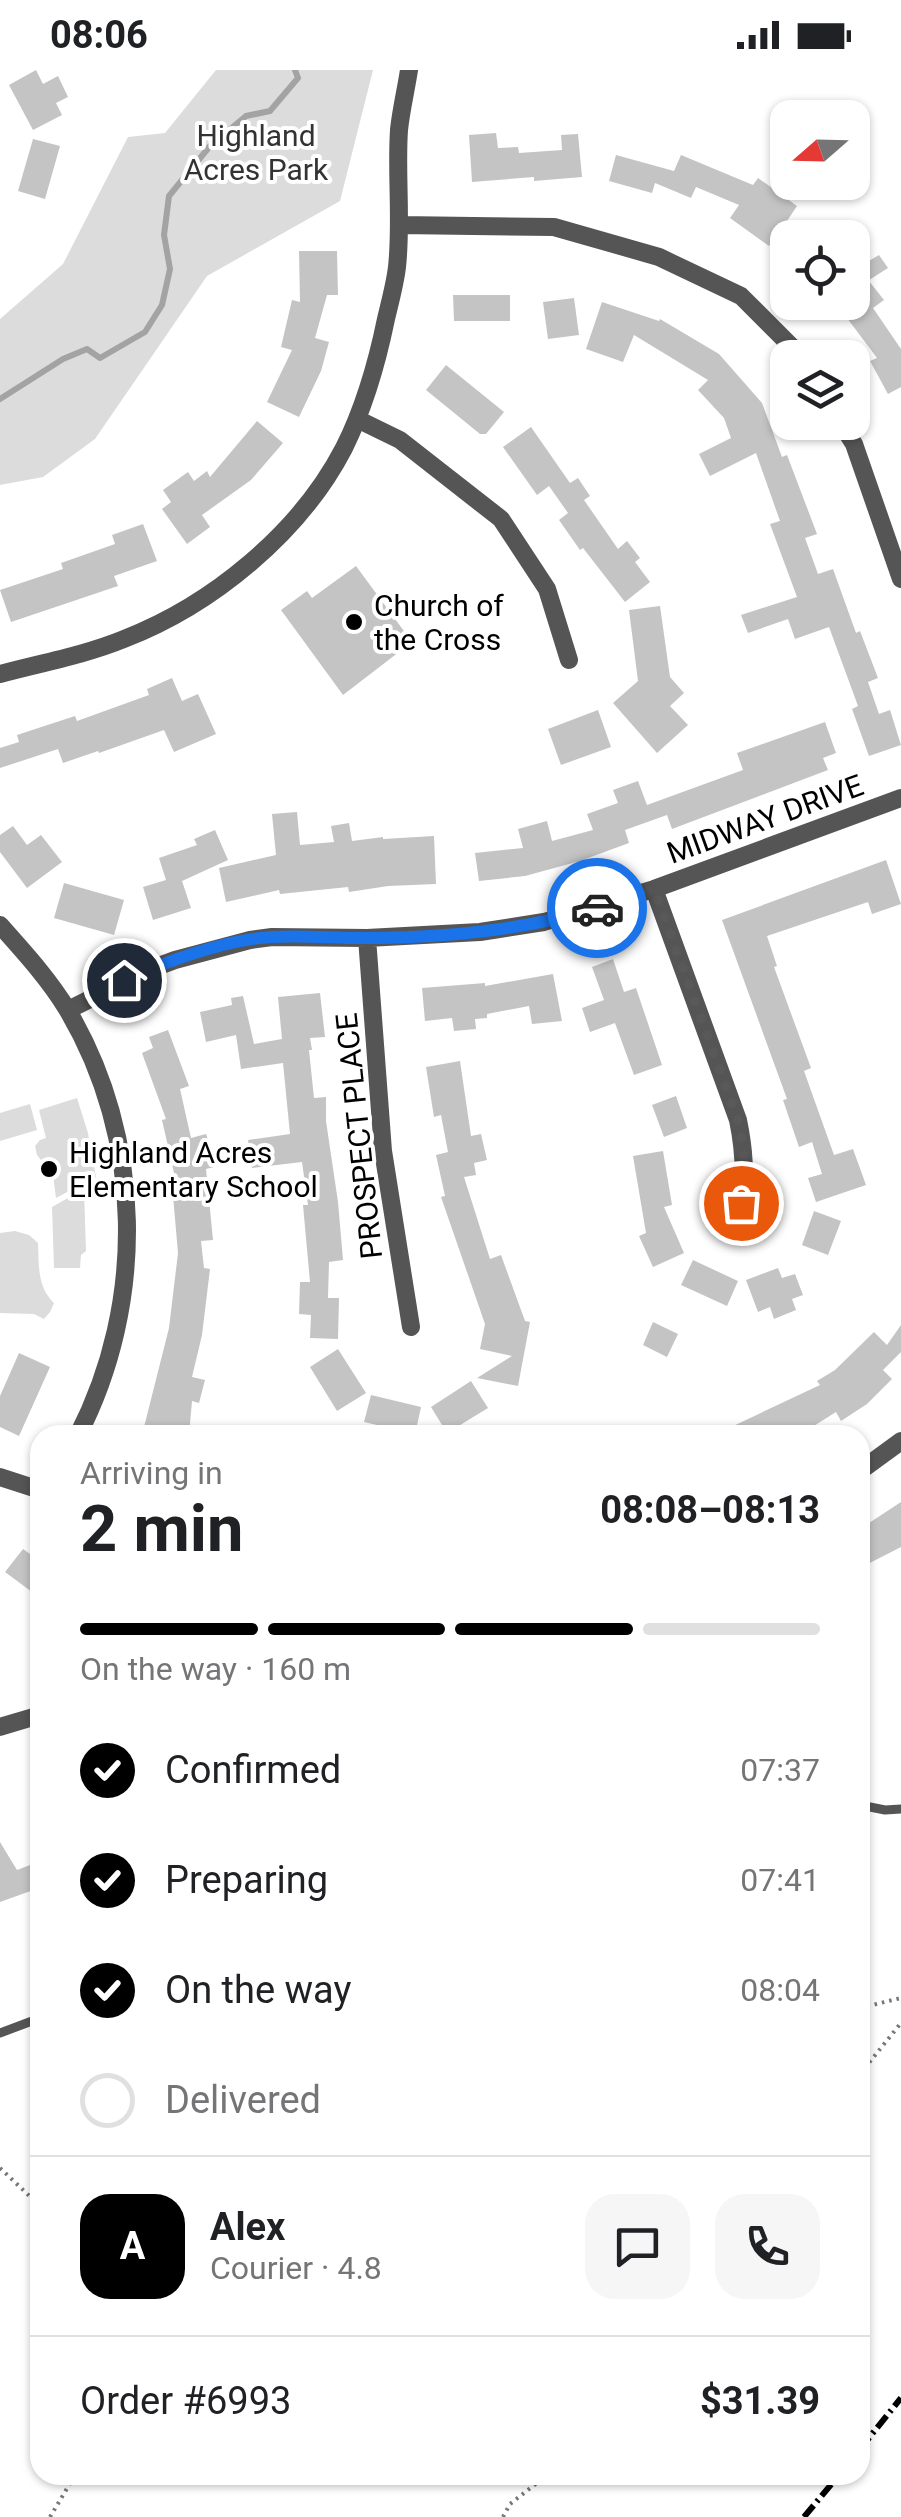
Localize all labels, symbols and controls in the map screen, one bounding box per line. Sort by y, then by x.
text: 08:06 [50,13,148,57]
north arrow [770,100,870,200]
map controls [770,100,870,440]
park label: Highland Acres Park [184,118,329,187]
button: locate [770,220,870,320]
button: layers [770,340,870,440]
place label: Church of the Cross [374,588,504,657]
marker: Church of the Cross [343,611,365,633]
street label: MIDWAY DRIVE [662,767,868,871]
courier [547,858,647,958]
icon: car [570,881,625,936]
pin [82,938,167,1023]
icon: home [97,953,152,1008]
street label: PROSPECT PLACE [329,1011,389,1261]
place label: Highland Acres Elementary School [69,1135,318,1204]
marker: Highland Acres Elementary School [38,1158,60,1180]
pin [699,1161,784,1246]
icon: bag [714,1176,769,1231]
text: Arriving in [80,1454,223,1492]
text: 08:08–08:13 [600,1488,820,1532]
text: 2 min [80,1491,243,1567]
text: On the way · 160 m [80,1650,351,1688]
icon: check [80,1743,135,1798]
text: Confirmed [165,1748,341,1792]
text: 07:37 [740,1751,820,1789]
icon: check [80,1853,135,1908]
text: Preparing [165,1858,328,1902]
text: 07:41 [740,1861,820,1899]
icon: check [80,1963,135,2018]
text: On the way [165,1968,351,2012]
text: 08:04 [740,1971,820,2009]
text: Delivered [165,2078,321,2122]
button: chat [585,2194,690,2299]
button: phone [715,2194,820,2299]
text: Alex [210,2205,285,2249]
text: A [120,2224,145,2268]
text: Courier · 4.8 [210,2249,382,2287]
text: Order #6993 [80,2379,291,2423]
text: $31.39 [700,2379,820,2423]

